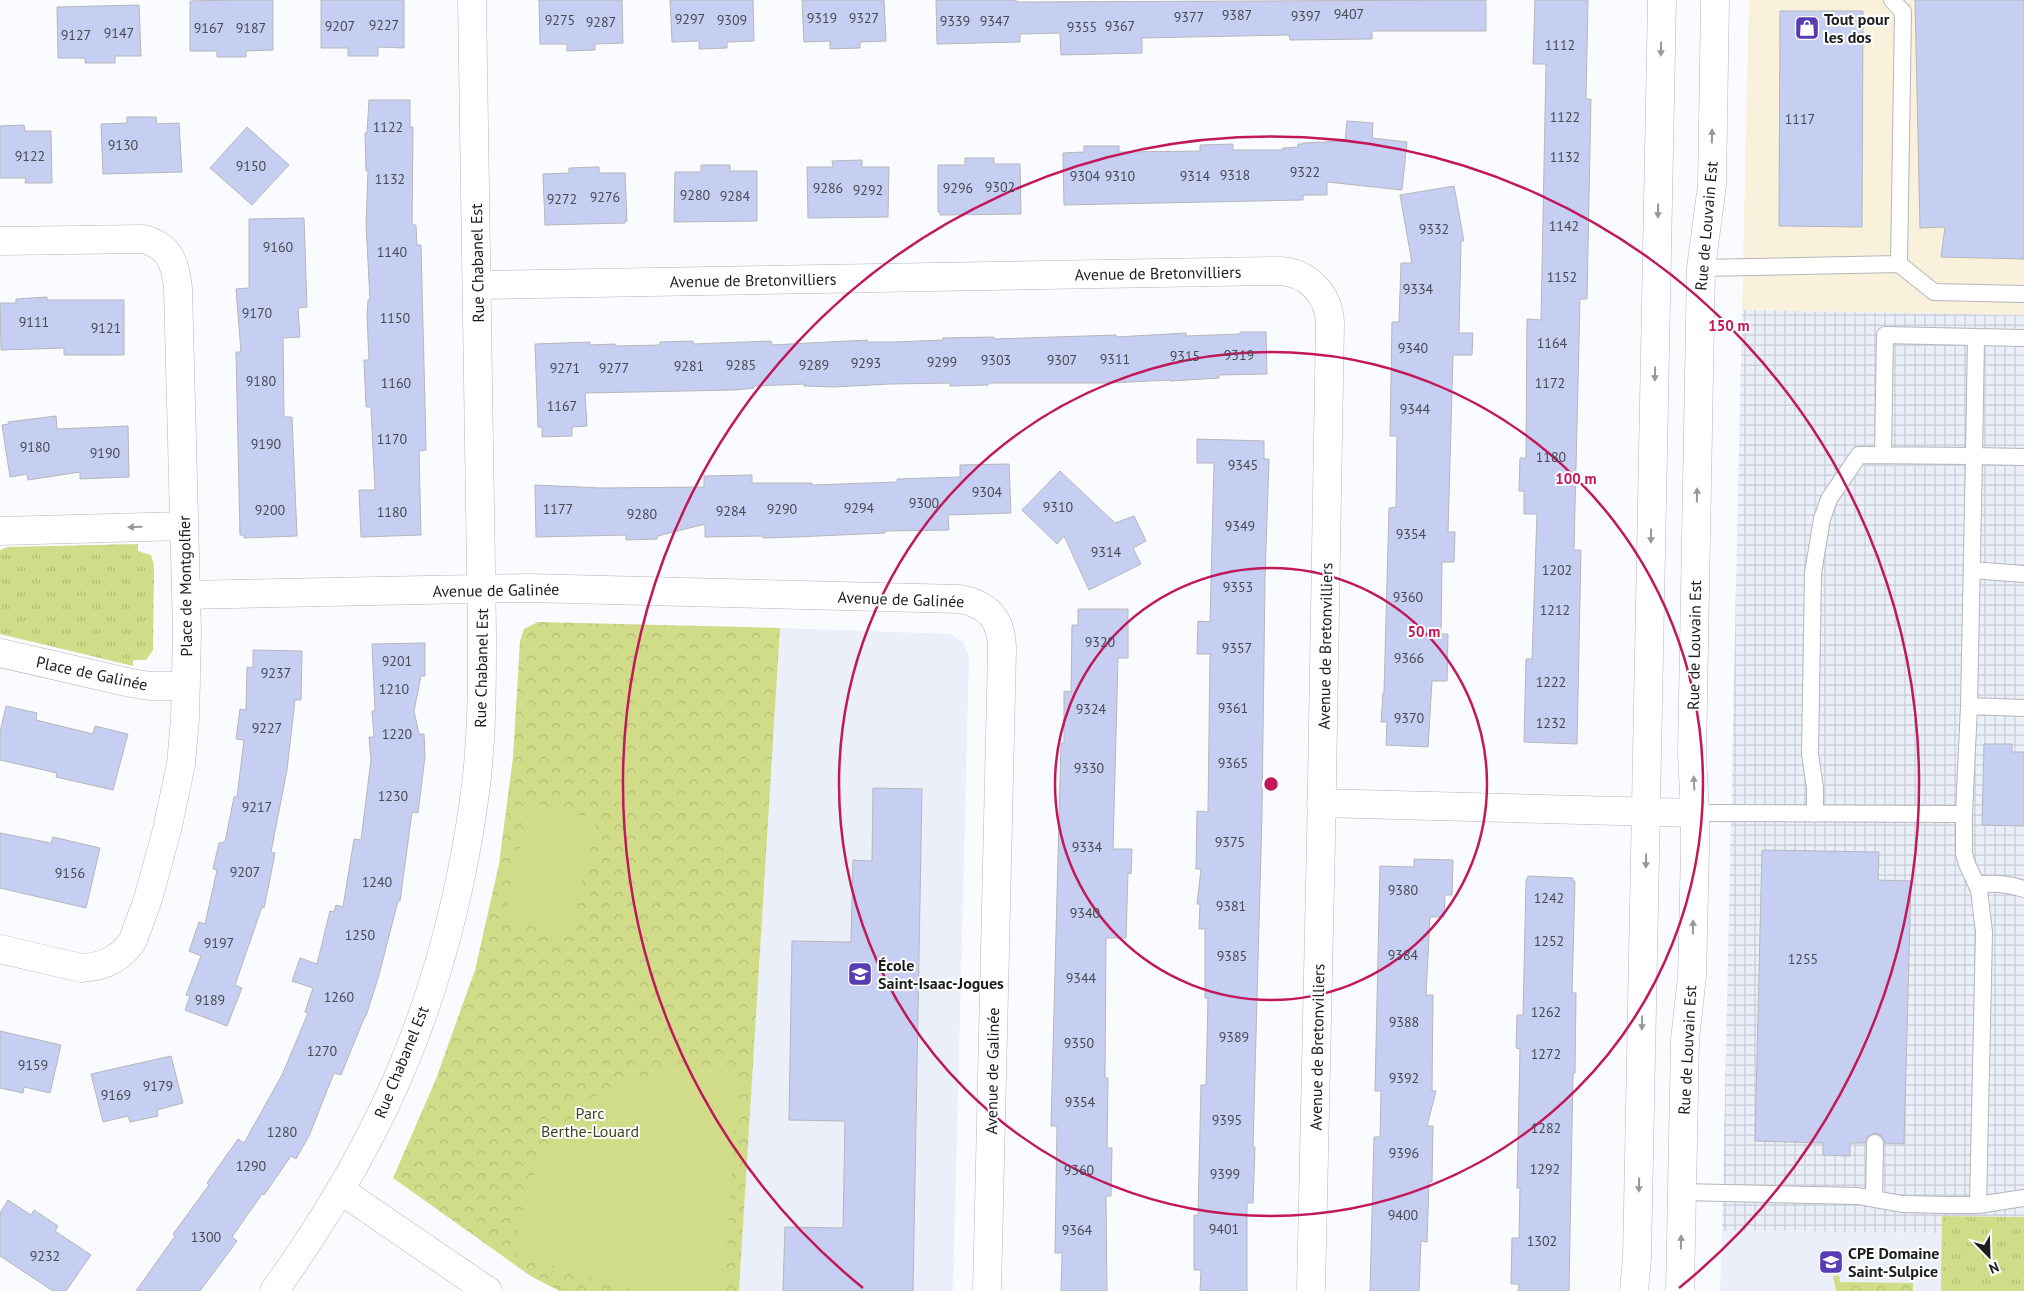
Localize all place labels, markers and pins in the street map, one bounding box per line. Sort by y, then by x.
place label: Tout pour les dos [1824,9,1890,47]
shop icon: Tout pour les dos [1794,15,1820,41]
centre of rings [1262,775,1280,793]
place label: École Saint-Isaac-Jogues [878,955,1004,993]
school or university icon: École Saint-Isaac-Jogues [847,961,873,987]
place label: CPE Domaine Saint-Sulpice [1848,1243,1939,1281]
school or university icon: CPE Domaine Saint-Sulpice [1818,1249,1844,1275]

